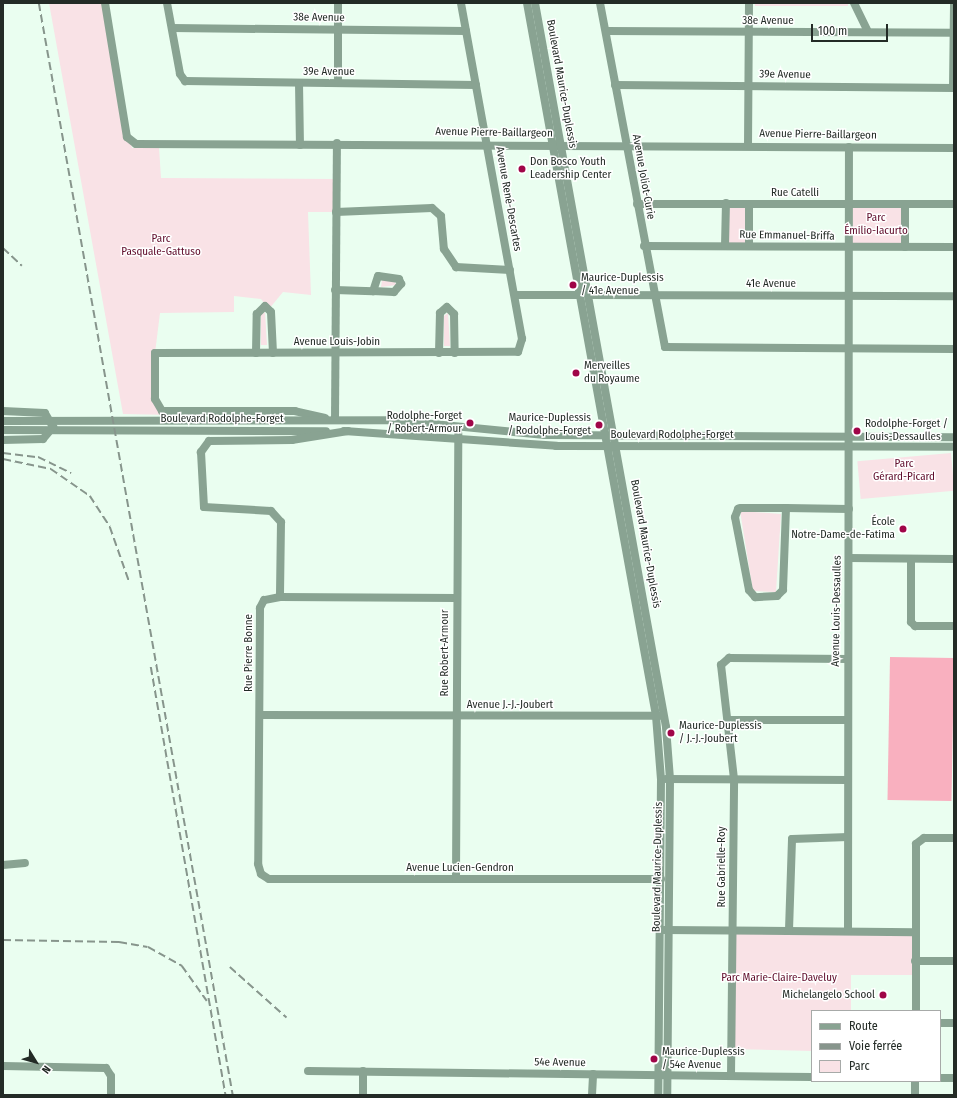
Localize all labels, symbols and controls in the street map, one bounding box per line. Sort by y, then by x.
street label: 38e Avenue [293,11,345,25]
street label: 38e Avenue [742,14,794,28]
scale bar [813,16,890,42]
street label: Boulevard Maurice-Duplessis [543,19,579,149]
text: 100 m [818,24,847,38]
street label: 39e Avenue [303,65,355,79]
street label: 39e Avenue [759,68,811,82]
street label: Avenue Pierre-Baillargeon [435,125,553,141]
street label: Avenue Pierre-Baillargeon [759,127,877,143]
street label: Avenue Joliot-Curie [629,133,657,221]
street label: Avenue René-Descartes [492,146,524,252]
place label: Don Bosco Youth Leadership Center [530,156,611,182]
marker: Don Bosco Youth Leadership Center [517,164,527,174]
street label: Rue Catelli [771,186,819,200]
park label: Parc Émilio-Iacurto [844,212,908,238]
street label: Rue Emmanuel-Briffa [739,229,835,243]
park label: Parc Pasquale-Gattuso [121,233,201,259]
place label: Maurice-Duplessis / 41e Avenue [581,272,664,298]
street label: 41e Avenue [746,277,796,291]
marker: Maurice-Duplessis / 41e Avenue [568,280,578,290]
street label: Avenue Louis-Jobin [294,335,380,349]
place label: Merveilles du Royaume [584,360,640,386]
marker: Merveilles du Royaume [571,368,581,378]
place label: Rodolphe-Forget / Robert-Armour [387,410,462,436]
street label: Boulevard Rodolphe-Forget [160,412,284,426]
place label: Maurice-Duplessis / Rodolphe-Forget [508,412,591,438]
marker: Rodolphe-Forget / Robert-Armour [465,418,475,428]
place label: Rodolphe-Forget / Louis-Dessaulles [865,418,948,444]
marker: Maurice-Duplessis / Rodolphe-Forget [594,420,604,430]
marker: Rodolphe-Forget / Louis-Dessaulles [852,426,862,436]
street label: Boulevard Rodolphe-Forget [610,428,734,442]
park label: Parc Gérard-Picard [873,458,935,484]
street label: Boulevard Maurice-Duplessis [627,479,663,609]
place label: École Notre-Dame-de-Fatima [791,516,895,542]
marker: École Notre-Dame-de-Fatima [898,524,908,534]
street label: Avenue Louis-Dessaulles [829,555,845,667]
street label: Rue Robert-Armour [438,609,452,697]
street label: Rue Pierre Bonne [242,614,256,692]
street label: Avenue J.-J.-Joubert [467,698,553,712]
place label: Maurice-Duplessis / J.-J.-Joubert [679,720,762,746]
marker: Maurice-Duplessis / J.-J.-Joubert [666,728,676,738]
street label: Boulevard Maurice-Duplessis [650,802,666,932]
street label: Rue Gabrielle-Roy [715,826,729,908]
street label: Avenue Lucien-Gendron [406,861,514,875]
park label: Parc Marie-Claire-Daveluy [721,971,837,985]
place label: Michelangelo School [782,988,875,1002]
marker: Michelangelo School [878,990,888,1000]
legend [811,1010,941,1082]
text: Route [849,1019,878,1033]
text: Voie ferrée [849,1039,902,1053]
north arrow [16,1042,56,1082]
place label: Maurice-Duplessis / 54e Avenue [662,1046,745,1072]
marker: Maurice-Duplessis / 54e Avenue [649,1054,659,1064]
street label: 54e Avenue [534,1056,586,1070]
text: Parc [849,1059,870,1073]
text: N [39,1063,53,1076]

